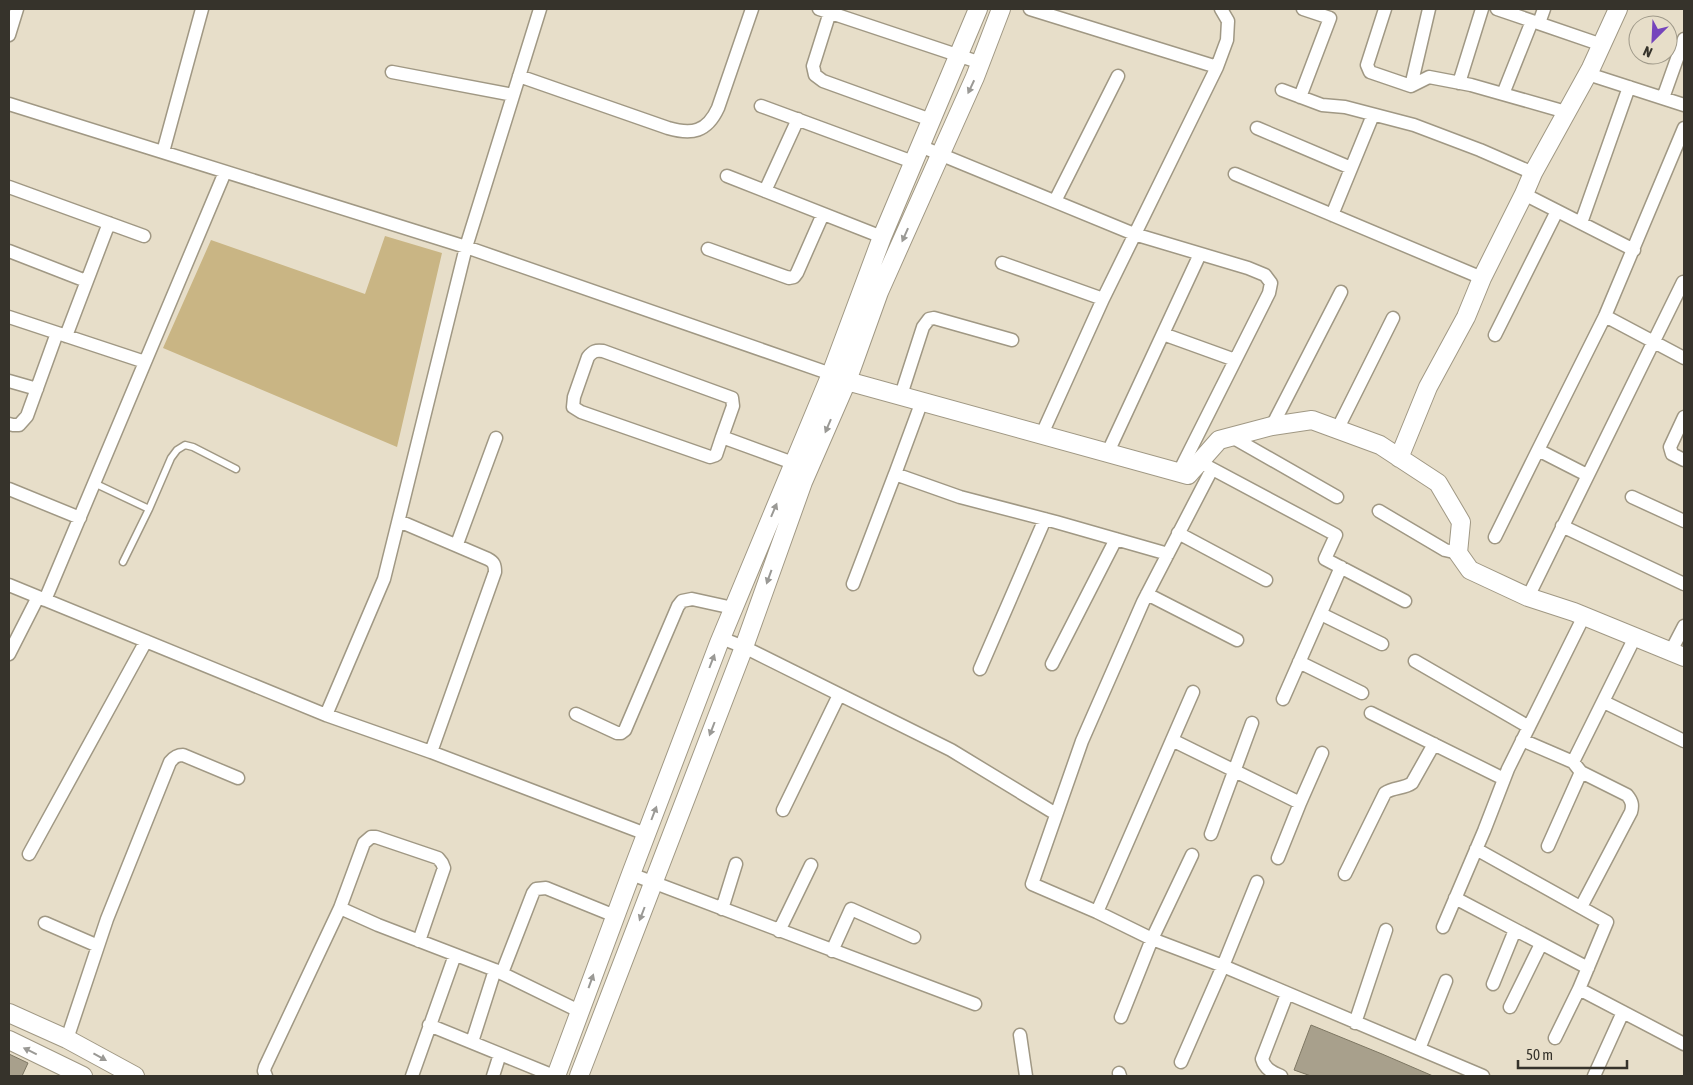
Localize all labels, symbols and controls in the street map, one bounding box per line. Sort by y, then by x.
north arrow [1628,15,1678,65]
text: N [1641,43,1655,61]
one-way arrow [967,80,975,94]
one-way arrow [900,228,908,242]
one-way arrow [823,419,831,433]
one-way arrow [770,503,778,517]
one-way arrow [765,570,773,585]
one-way arrow [708,653,716,668]
one-way arrow [708,722,715,737]
one-way arrow [651,805,658,820]
one-way arrow [638,907,646,922]
one-way arrow [587,973,595,988]
scale bar [1518,1038,1627,1070]
text: 50 m [1526,1046,1553,1063]
one-way arrow [23,1047,37,1055]
one-way arrow [93,1053,107,1061]

